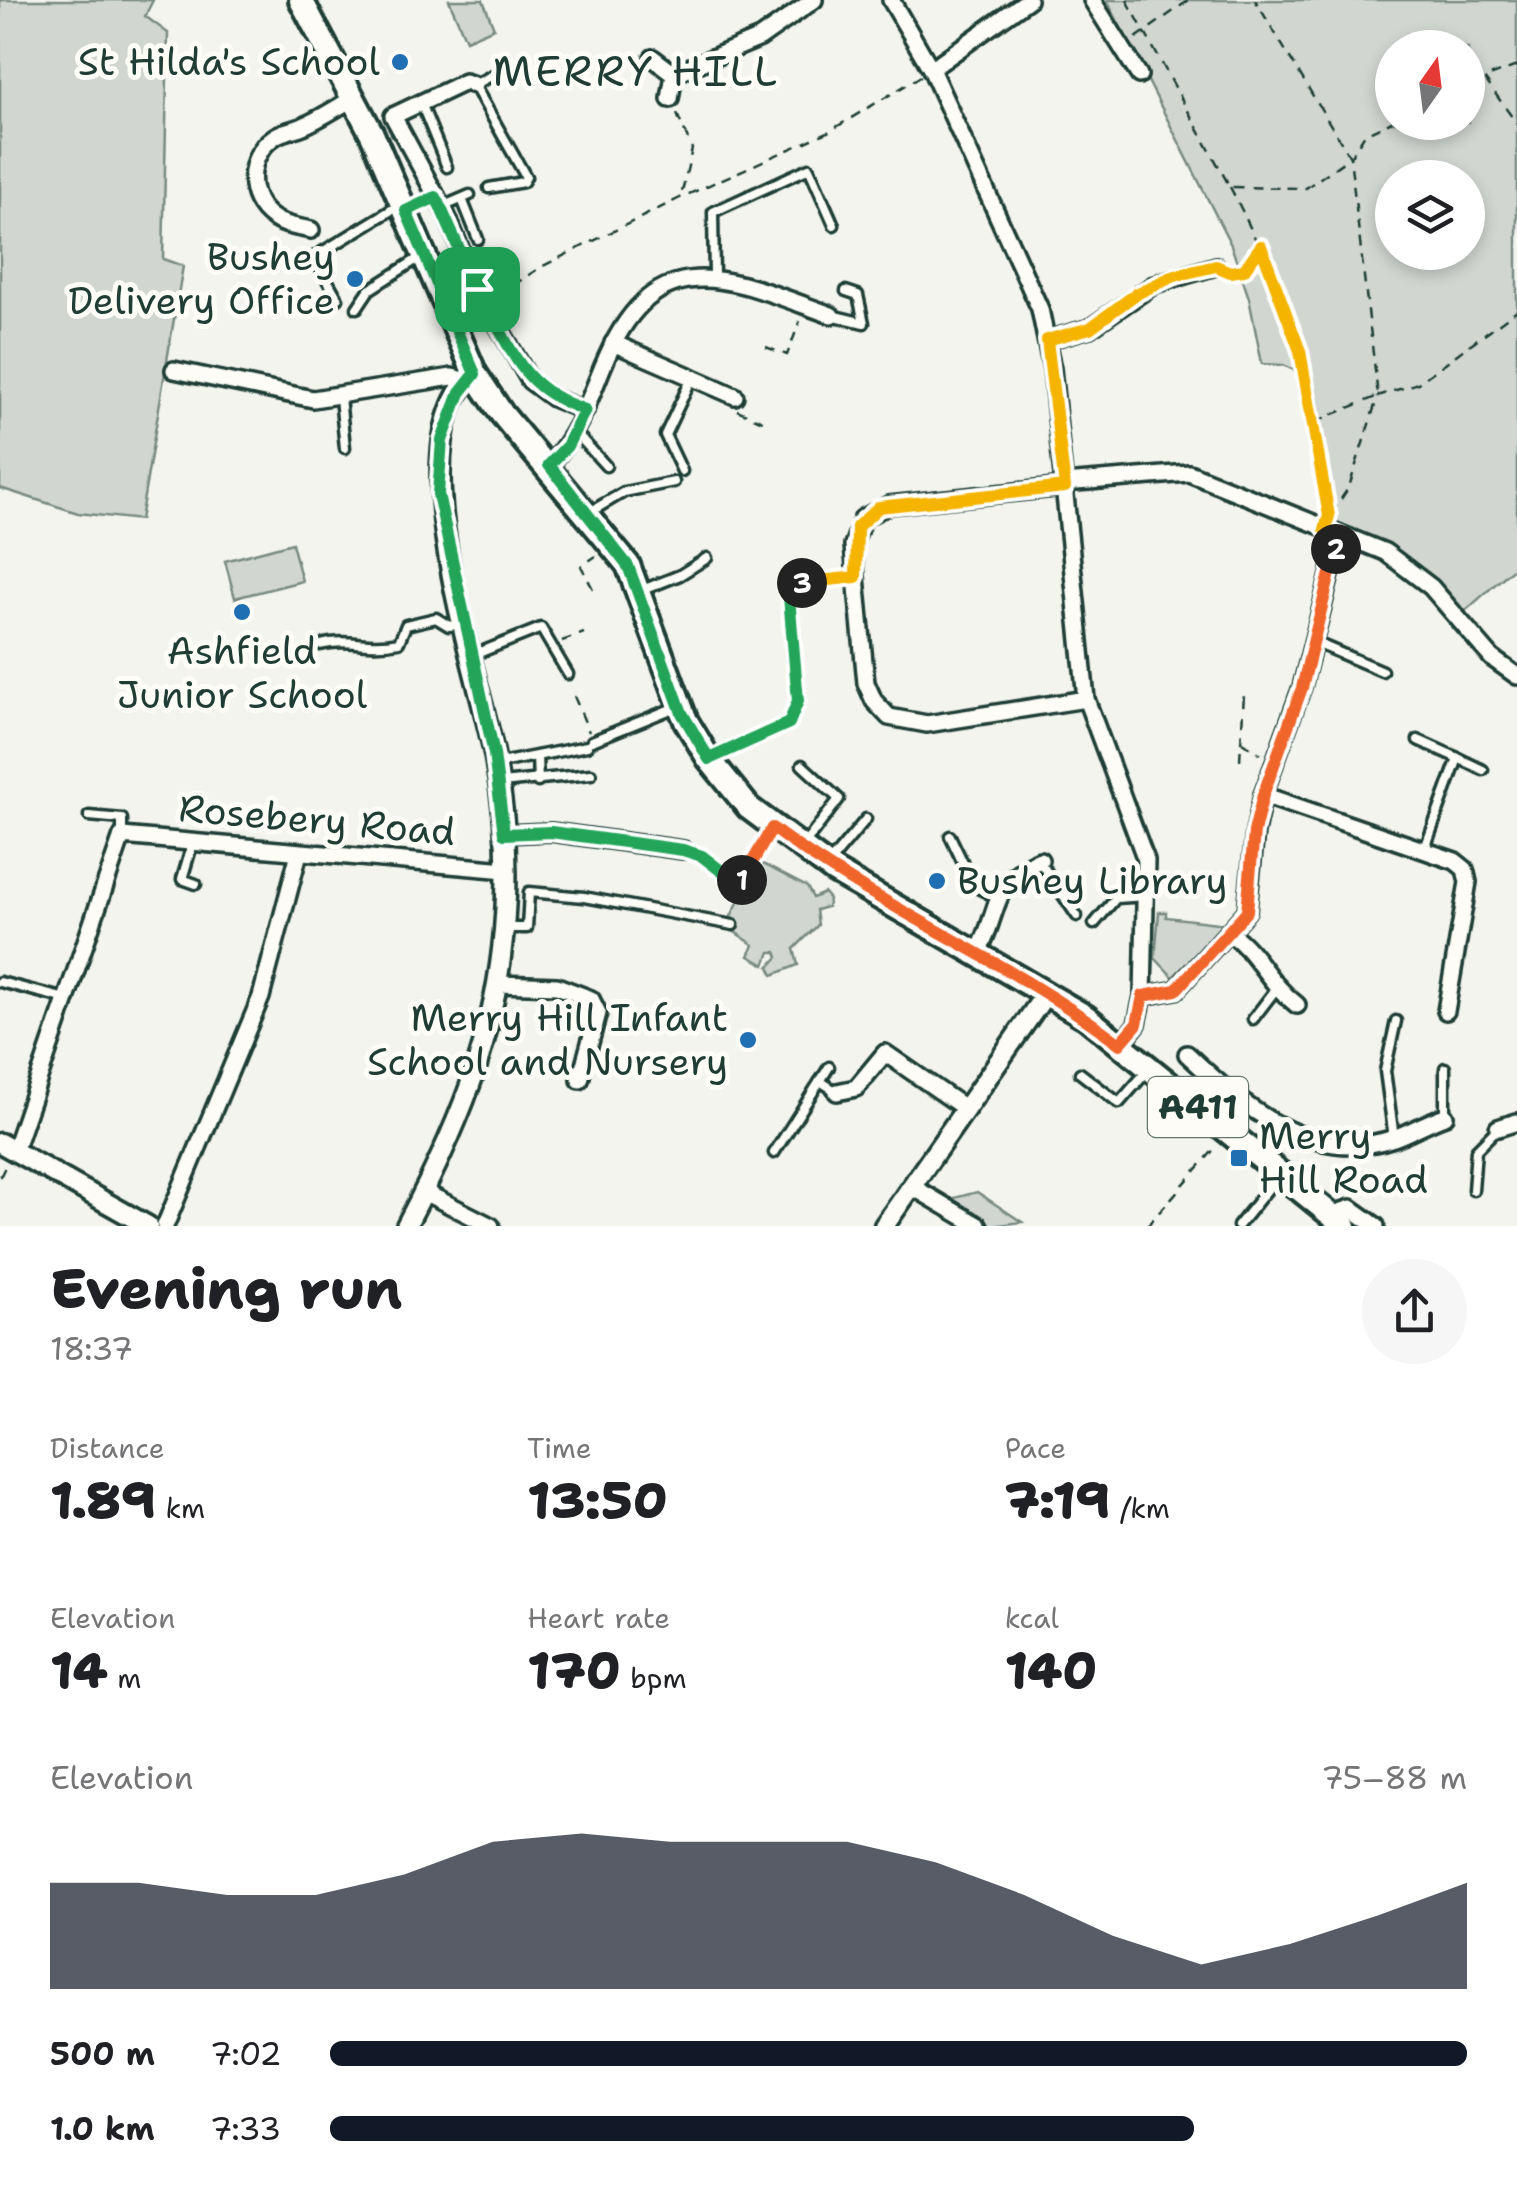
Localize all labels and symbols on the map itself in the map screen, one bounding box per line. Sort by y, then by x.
north arrow [1375,30,1485,140]
place label: St Hilda's School [78,36,381,87]
district label: MERRY HILL [492,43,780,99]
marker: St Hilda's School [389,51,411,73]
place label: Bushey Delivery Office [68,231,335,326]
pin [435,247,520,332]
marker: Bushey Delivery Office [344,268,366,290]
pin: 2 [1311,524,1361,574]
pin: 3 [777,558,827,608]
marker: Ashfield Junior School [231,601,253,623]
place label: Ashfield Junior School [117,625,368,720]
street label: Rosebery Road [177,782,457,857]
pin: 1 [717,855,767,905]
place label: Bushey Library [957,855,1228,906]
marker: Bushey Library [926,870,948,892]
place label: Merry Hill Infant School and Nursery [367,992,728,1087]
marker: Merry Hill Infant School and Nursery [737,1029,759,1051]
road number: A411 [1148,1077,1248,1137]
place label: Merry Hill Road [1259,1110,1428,1205]
marker: Merry Hill Road [1228,1147,1250,1169]

